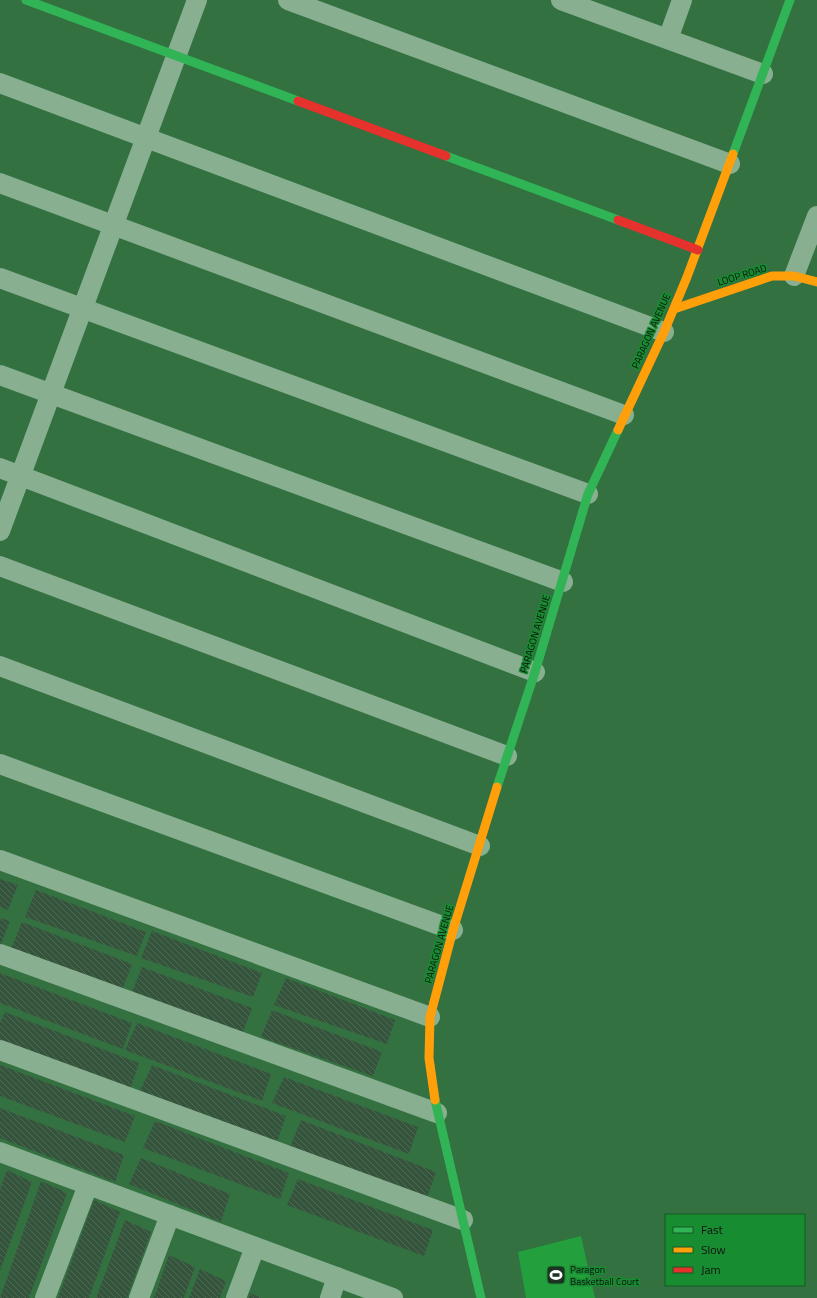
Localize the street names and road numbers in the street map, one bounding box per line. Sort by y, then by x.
street label: LOOP ROAD [715,260,769,290]
street label: PARAGON AVENUE [628,291,675,371]
street label: PARAGON AVENUE [516,593,554,675]
street label: PARAGON AVENUE [421,903,457,985]

